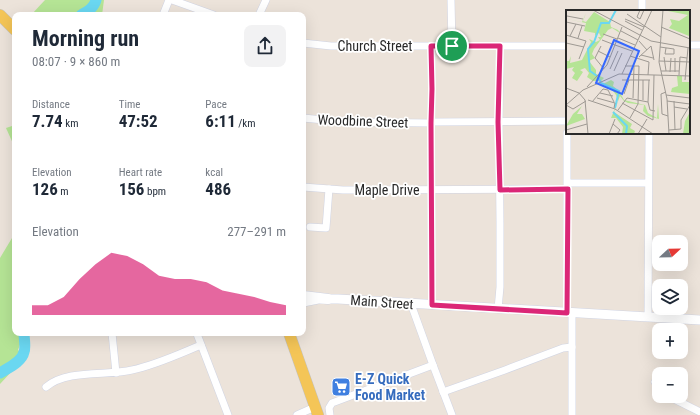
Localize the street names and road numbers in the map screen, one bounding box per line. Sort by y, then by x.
street label: Church Street [338,38,412,54]
street label: Woodbine Street [317,111,409,131]
street label: Maple Drive [354,182,420,198]
street label: Main Street [350,292,414,312]

